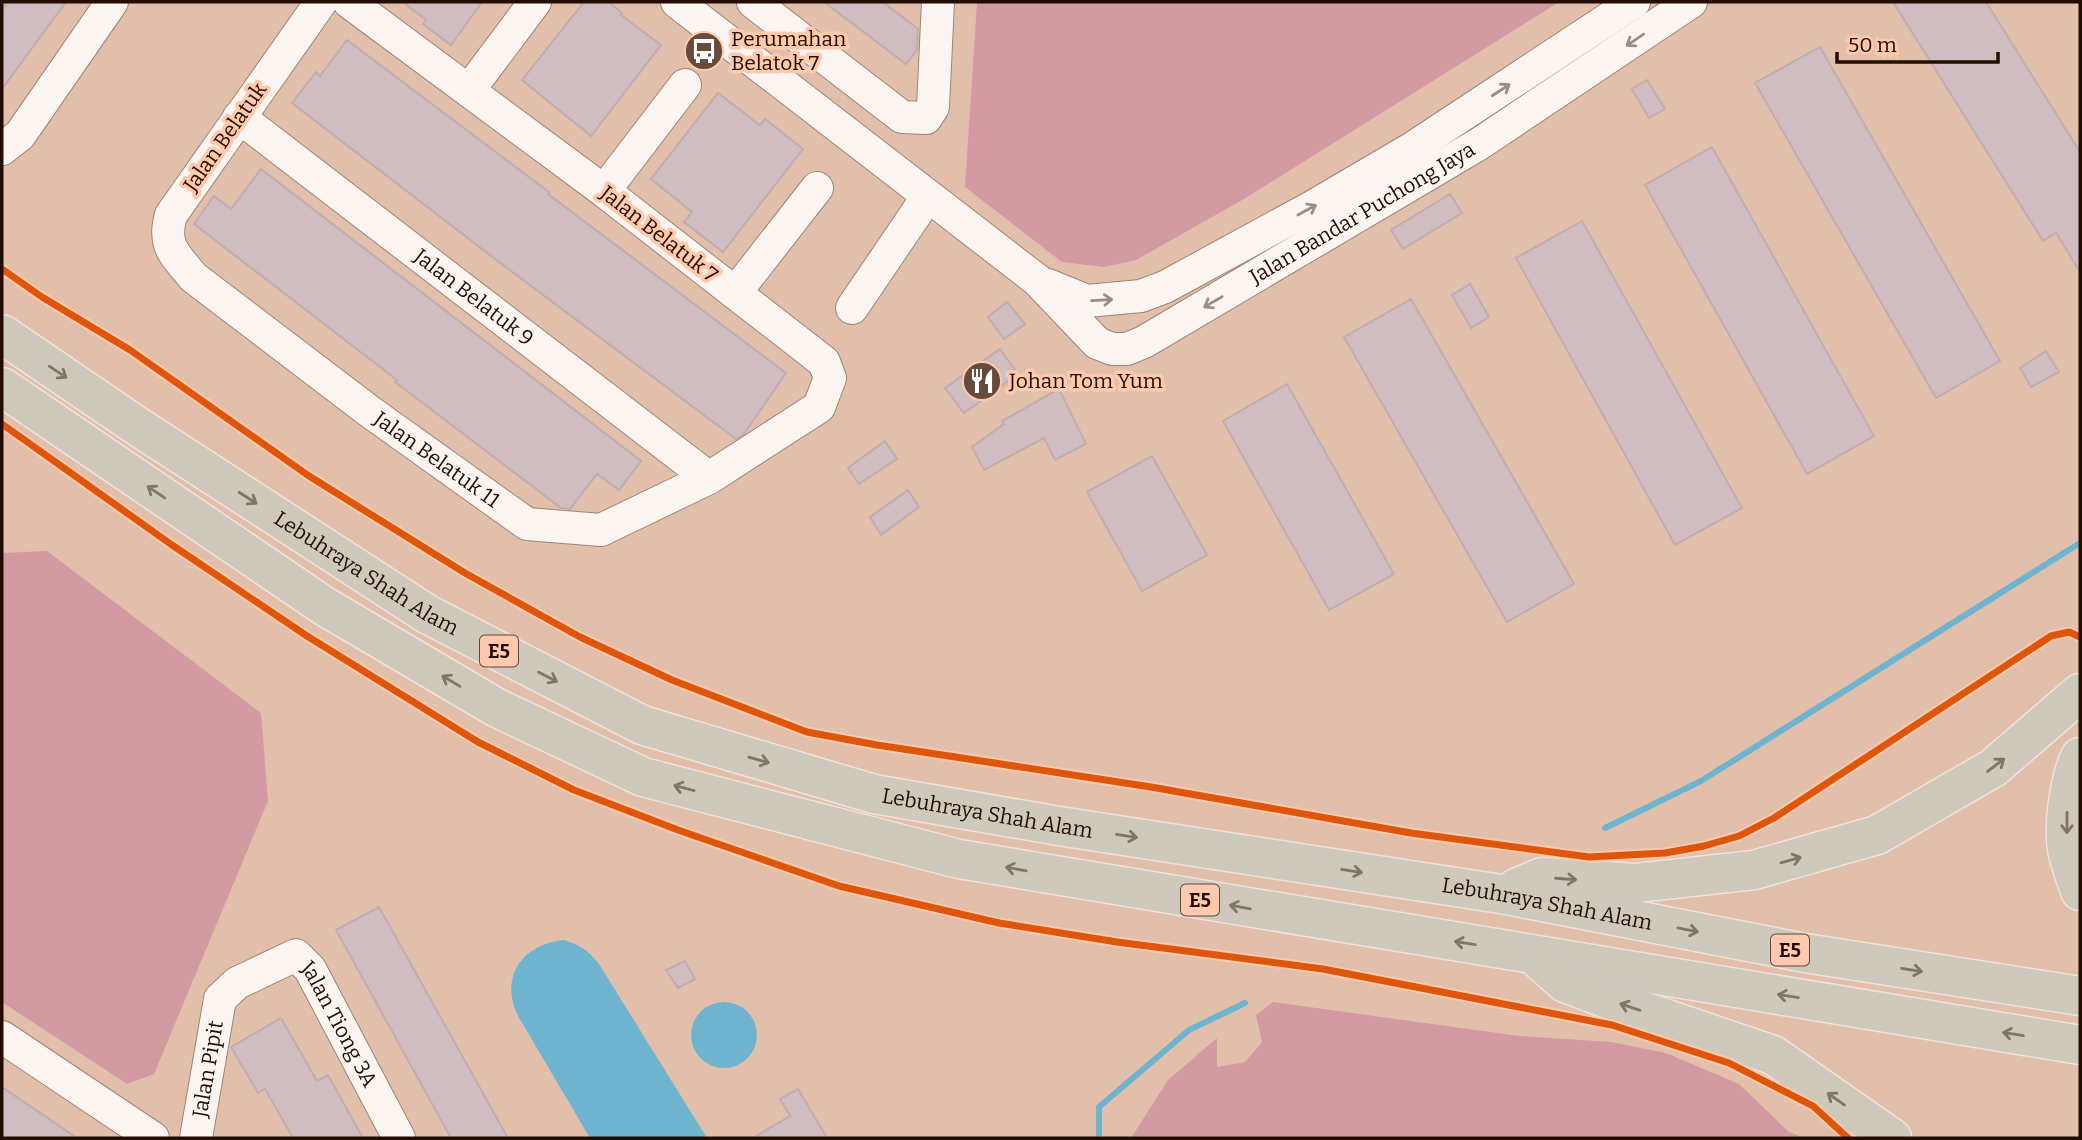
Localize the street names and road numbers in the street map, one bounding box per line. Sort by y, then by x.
street label: Jalan Belatuk [177,77,272,197]
street label: Jalan Bandar Puchong Jaya [1244,136,1480,290]
street label: Jalan Belatuk 7 [594,179,723,288]
street label: Jalan Belatuk 9 [408,243,539,351]
street label: Jalan Belatuk 11 [368,405,505,514]
street label: Lebuhraya Shah Alam [269,505,463,641]
road number: E5 [480,636,518,666]
street label: Lebuhraya Shah Alam [880,783,1095,844]
street label: Lebuhraya Shah Alam [1440,872,1654,936]
road number: E5 [1181,885,1219,916]
road number: E5 [1771,934,1809,966]
street label: Jalan Tiong 3A [295,954,383,1092]
street label: Jalan Pipit [187,1018,229,1120]

